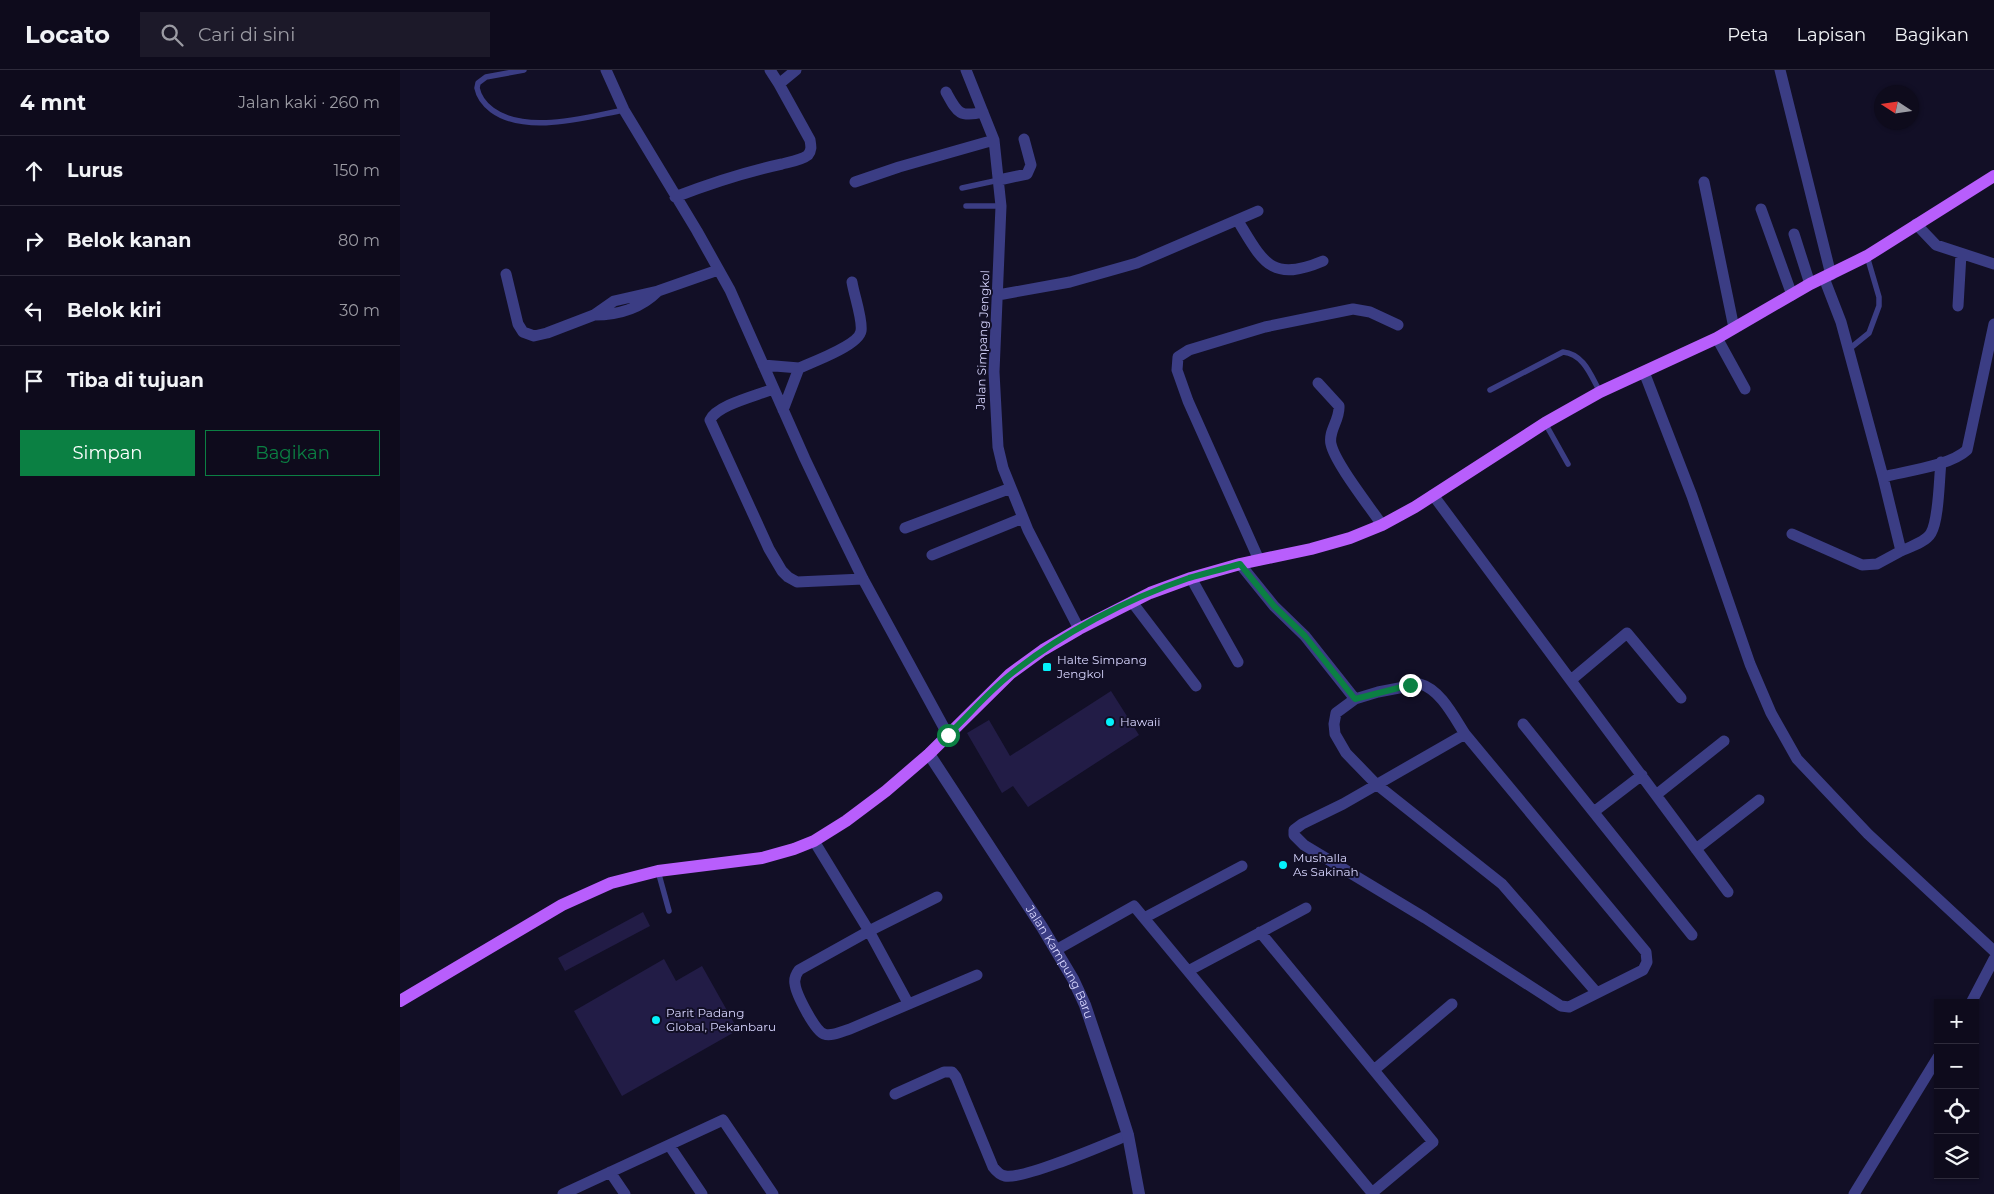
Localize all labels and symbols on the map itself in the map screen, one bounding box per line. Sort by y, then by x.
north arrow [1874,85,1919,130]
street label: Jalan Simpang Jengkol [973,270,992,411]
place label: Halte Simpang Jengkol [1056,652,1147,681]
marker: Halte Simpang Jengkol [1041,661,1053,673]
route end [1399,674,1422,697]
place label: Hawaii [1120,714,1161,729]
marker: Hawaii [1104,716,1116,728]
route start [937,724,960,747]
place label: Mushalla As Sakinah [1293,850,1359,879]
marker: Mushalla As Sakinah [1277,859,1289,871]
street label: Jalan Kampung Baru [1022,901,1097,1021]
place label: Parit Padang Global, Pekanbaru [666,1005,776,1034]
marker: Parit Padang Global, Pekanbaru [650,1014,662,1026]

